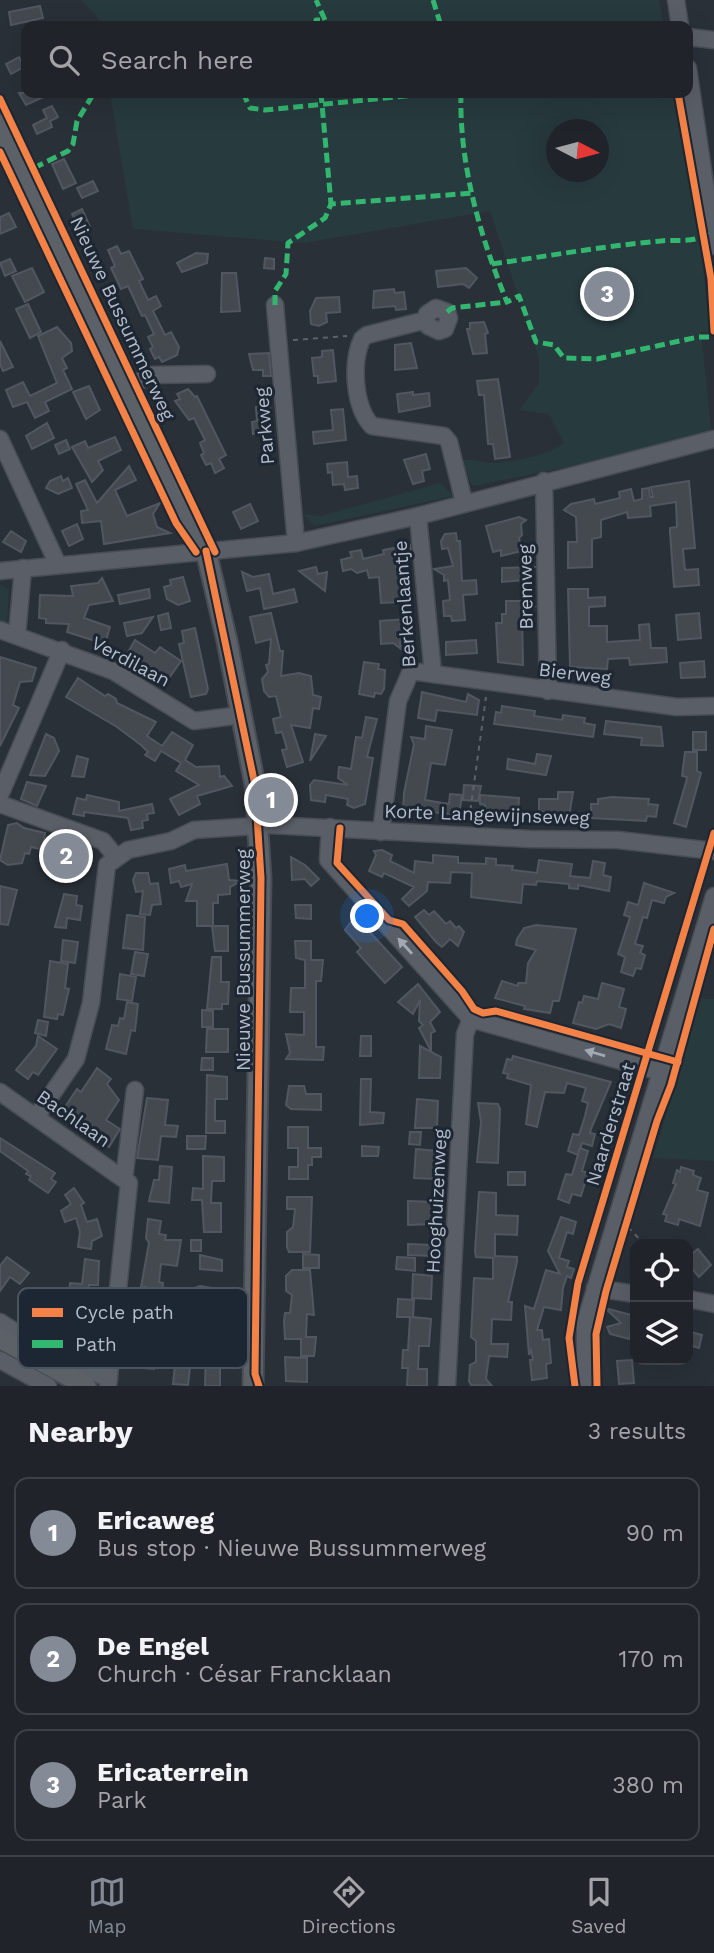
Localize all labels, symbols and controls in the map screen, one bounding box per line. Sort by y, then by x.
search box [21,21,693,98]
icon: search [45,41,83,79]
text: Search here [101,45,253,75]
north arrow [546,119,609,182]
street label: Nieuwe Bussummerweg [65,213,180,425]
pin: 3 [584,268,630,320]
street label: Parkweg [250,385,279,466]
street label: Berkenlaantje [389,540,420,668]
street label: Bremweg [513,543,538,630]
street label: Verdilaan [87,631,174,692]
street label: Bierweg [537,658,613,689]
pin: 1 [248,774,294,826]
street label: Korte Langewijnseweg [384,799,591,830]
pin: 2 [43,830,89,882]
street label: Nieuwe Bussummerweg [232,848,255,1071]
your location [350,899,384,933]
one-way arrow [397,937,413,955]
one-way arrow [584,1048,605,1058]
street label: Naarderstraat [581,1060,640,1189]
street label: Bachlaan [32,1085,115,1152]
street label: Hooghuizenweg [421,1127,452,1274]
map controls [630,1239,693,1365]
button: locate [630,1239,693,1302]
legend [18,1288,248,1368]
text: Cycle path [75,1301,174,1324]
button: layers [630,1302,693,1365]
text: Path [75,1333,117,1356]
text: Nearby [28,1414,133,1449]
text: 3 results [588,1418,686,1445]
text: Ericaweg [97,1505,214,1535]
text: 1 [48,1520,58,1547]
text: 90 m [626,1520,684,1547]
text: Bus stop · Nieuwe Bussummerweg [97,1535,486,1562]
text: De Engel [97,1631,209,1661]
text: 2 [46,1646,60,1673]
text: 170 m [619,1646,684,1673]
text: Church · César Francklaan [97,1661,392,1688]
text: Ericaterrein [97,1757,249,1787]
text: 3 [46,1772,60,1799]
text: 380 m [612,1772,684,1799]
text: Park [97,1787,146,1814]
tab: Map [88,1873,126,1938]
tab: Directions [302,1873,396,1938]
tab: Saved [571,1873,626,1938]

